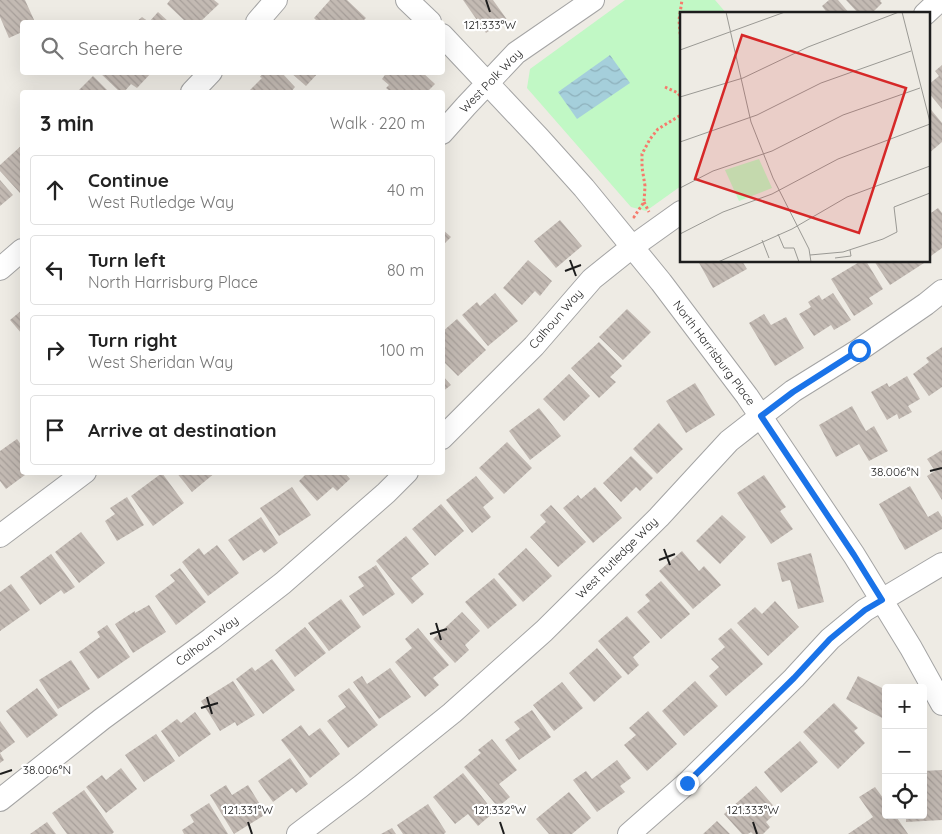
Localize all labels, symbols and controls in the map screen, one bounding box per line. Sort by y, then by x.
inset map [680,12,930,262]
text: 121.333°W [464,17,516,32]
search box [20,20,445,75]
icon: search [38,34,66,62]
text: Search here [78,36,183,60]
street label: West Polk Way [456,45,525,116]
text: 3 min [40,110,94,136]
text: Walk · 220 m [330,113,425,133]
text: Continue [88,168,169,192]
icon: ahead [41,176,69,204]
text: 40 m [387,180,424,200]
text: West Rutledge Way [88,192,234,212]
text: Turn left [88,248,166,272]
icon: left [41,256,69,284]
text: 80 m [387,260,424,280]
text: North Harrisburg Place [88,272,258,292]
street label: Calhoun Way [526,286,586,352]
street label: North Harrisburg Place [670,297,759,408]
text: Turn right [88,328,177,352]
icon: right [41,336,69,364]
route start [848,339,871,362]
text: 100 m [380,340,424,360]
text: West Sheridan Way [88,352,233,372]
icon: arrive [41,416,69,444]
text: Arrive at destination [88,418,277,442]
text: 38.006°N [871,464,919,479]
street label: West Rutledge Way [573,514,661,602]
street label: Calhoun Way [172,612,241,669]
map controls [882,684,927,819]
button: + [882,684,927,729]
button: − [882,729,927,774]
text: 38.006°N [23,762,71,777]
route end [676,772,699,795]
button: locate [882,774,927,819]
text: 121.331°W [223,802,274,817]
text: 121.332°W [474,802,527,817]
text: 121.333°W [727,802,779,817]

